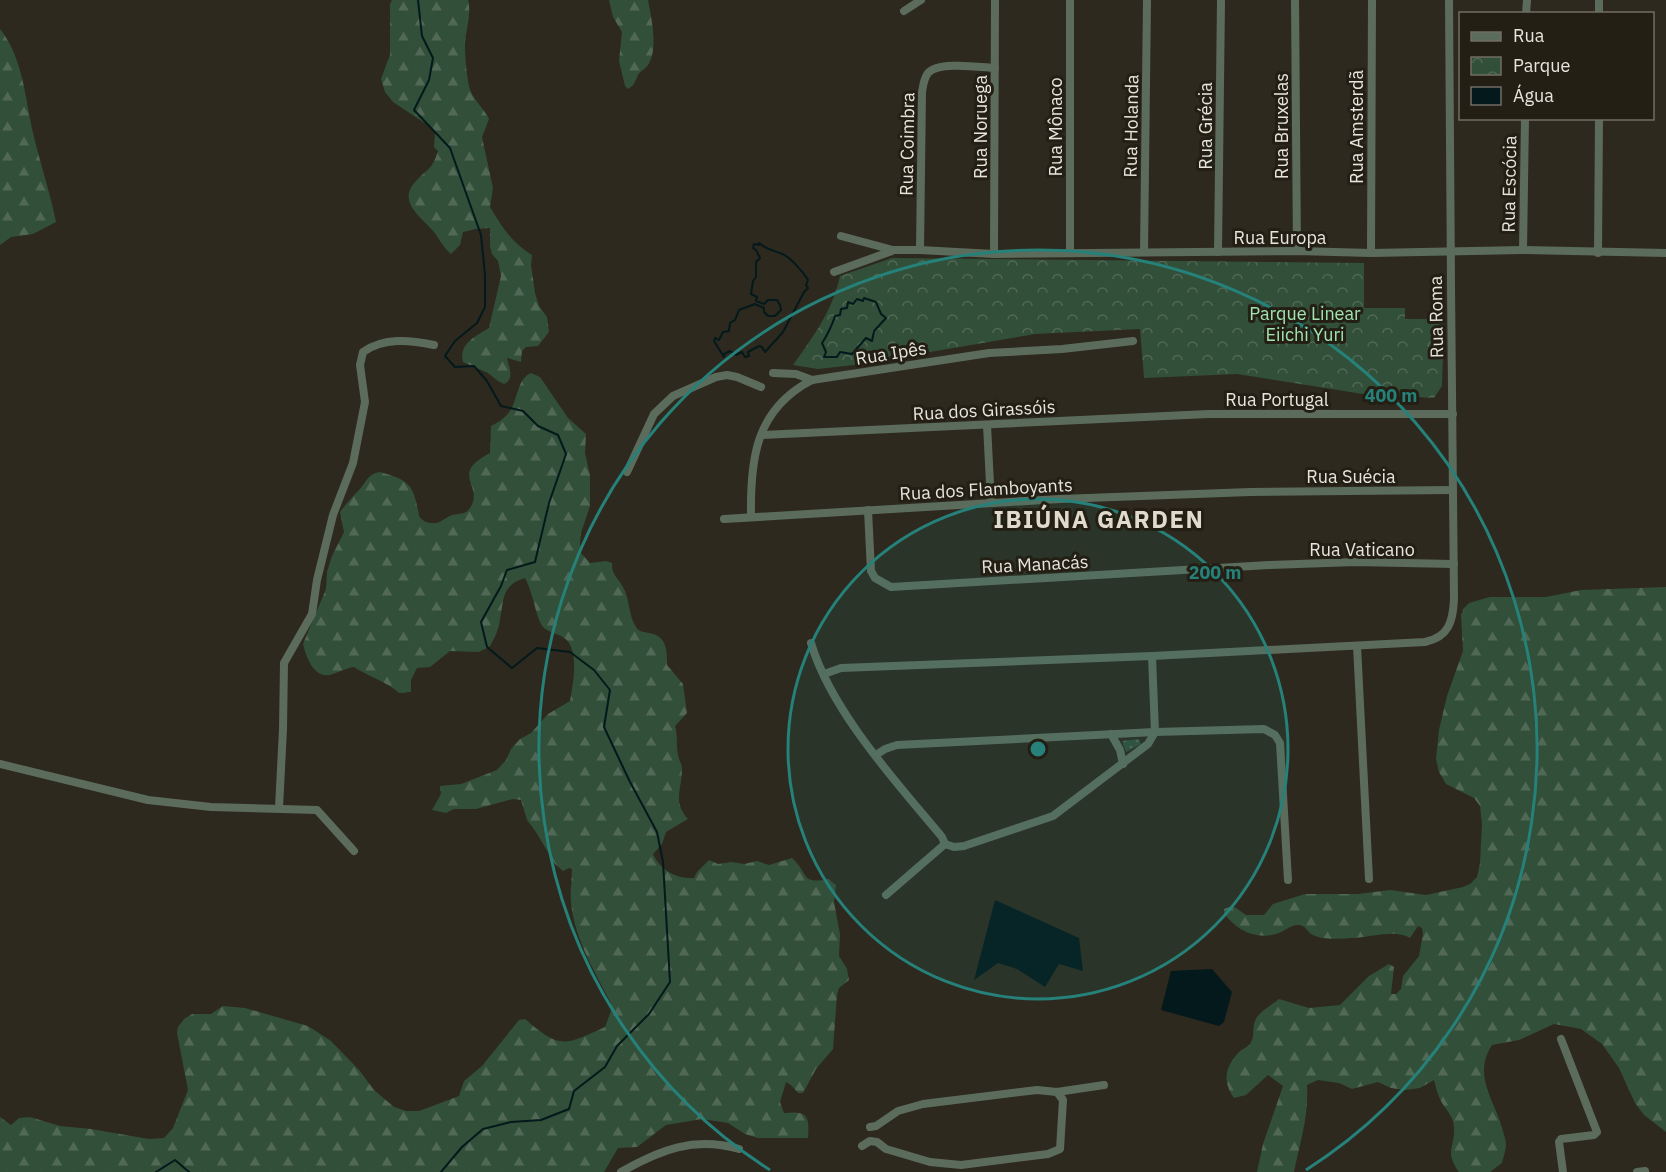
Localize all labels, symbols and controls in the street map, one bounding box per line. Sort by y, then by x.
legend [1459,12,1654,120]
text: Rua [1513,24,1545,47]
text: Parque [1513,54,1571,77]
street label: Rua Amsterdã [1345,70,1368,184]
street label: Rua Bruxelas [1270,73,1293,179]
street label: Rua Holanda [1119,74,1143,178]
street label: Rua Noruega [969,75,992,179]
street label: Rua Mônaco [1044,77,1067,177]
street label: Rua Grécia [1194,82,1217,170]
text: Água [1513,84,1554,107]
street label: Rua Coimbra [895,92,919,196]
street label: Rua Escócia [1497,135,1521,233]
street label: Rua Europa [1234,226,1327,249]
street label: Rua Roma [1424,275,1448,358]
park label: Parque Linear Eiichi Yuri [1249,302,1361,346]
street label: Rua Ipês [854,336,928,370]
text: 400 m [1365,384,1417,407]
street label: Rua Portugal [1225,388,1329,411]
street label: Rua dos Girassóis [912,395,1056,425]
street label: Rua Suécia [1306,465,1396,488]
street label: Rua dos Flamboyants [899,473,1073,505]
district label: IBIÚNA GARDEN [994,503,1204,535]
street label: Rua Vaticano [1309,538,1415,561]
street label: Rua Manacás [981,550,1089,578]
text: 200 m [1189,561,1241,584]
centre of rings [1028,739,1048,759]

